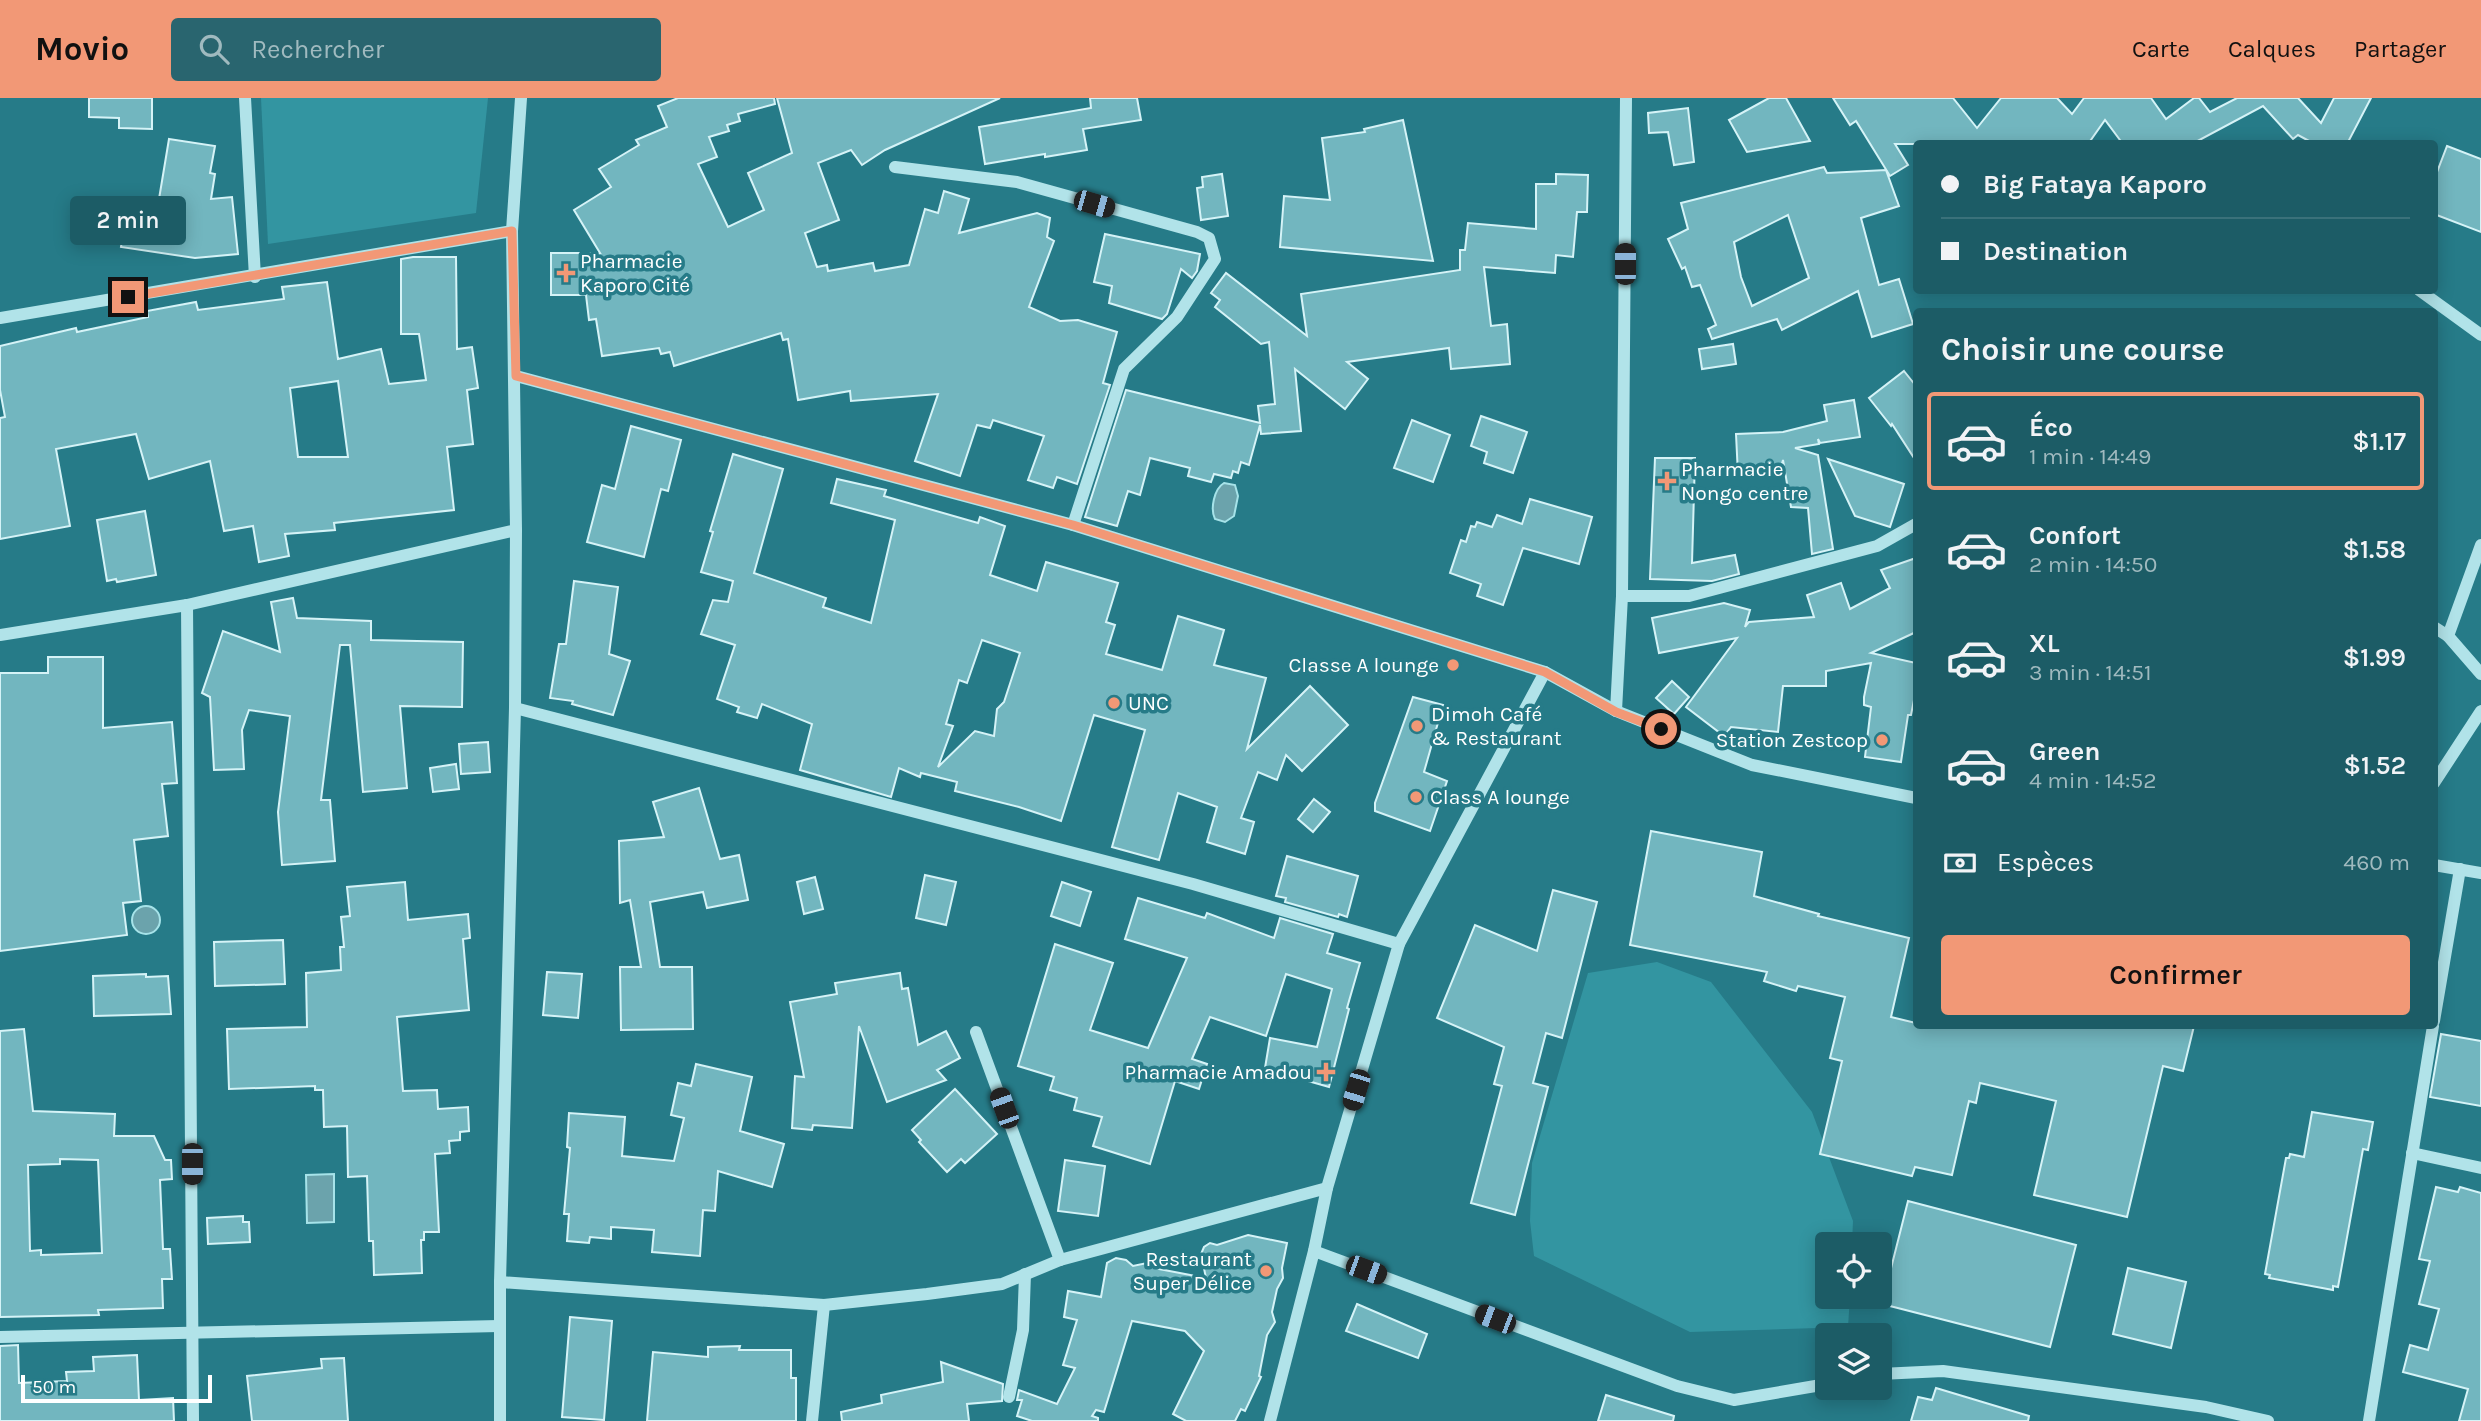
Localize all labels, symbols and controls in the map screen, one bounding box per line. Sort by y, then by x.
search box [171,18,661,81]
text: Movio [35,30,129,68]
icon: search [195,30,233,68]
text: Rechercher [251,34,384,65]
text: Carte [2132,35,2190,63]
text: Calques [2228,35,2316,63]
text: Partager [2354,35,2446,63]
text: Big Fataya Kaporo [1983,169,2207,200]
car [1071,188,1118,220]
callout: 2 min [70,195,186,244]
text: 2 min [97,207,159,234]
text: Destination [1983,236,2128,267]
car [1615,243,1636,285]
place label: Pharmacie Kaporo Cité [580,249,690,297]
marker: Pharmacie Kaporo Cité [558,265,574,281]
route end [112,281,144,313]
text: Choisir une course [1941,331,2224,368]
icon: car [1945,410,2008,473]
text: Éco [2029,412,2073,443]
text: $1.17 [2352,426,2406,457]
text: 1 min · 14:49 [2029,443,2151,470]
place label: Pharmacie Nongo centre [1681,457,1808,505]
marker: Pharmacie Nongo centre [1659,473,1675,489]
icon: car [1945,518,2008,581]
text: Confort [2029,520,2121,551]
text: $1.58 [2343,534,2406,565]
text: 2 min · 14:50 [2029,551,2157,578]
icon: car [1945,626,2008,689]
text: XL [2029,628,2060,659]
text: $1.99 [2343,642,2406,673]
place label: Classe A lounge [1288,653,1439,677]
marker: Classe A lounge [1445,657,1461,673]
text: 3 min · 14:51 [2029,659,2152,686]
place label: UNC [1128,691,1169,715]
marker: UNC [1106,695,1122,711]
place label: Dimoh Café & Restaurant [1431,702,1562,750]
route start [1645,713,1677,745]
marker: Dimoh Café & Restaurant [1409,718,1425,734]
place label: Station Zestcop [1716,728,1868,752]
marker: Station Zestcop [1874,732,1890,748]
icon: car [1945,734,2008,797]
text: Green [2029,736,2101,767]
text: $1.52 [2344,750,2406,781]
text: 4 min · 14:52 [2029,767,2157,794]
place label: Class A lounge [1430,785,1570,809]
marker: Class A lounge [1408,789,1424,805]
icon: cash [1941,844,1979,882]
text: Espèces [1997,847,2094,878]
text: 460 m [2343,849,2410,876]
button: Confirmer [1941,935,2410,1015]
place label: Pharmacie Amadou [1125,1060,1312,1084]
marker: Pharmacie Amadou [1318,1064,1334,1080]
car [1340,1067,1373,1113]
car [987,1085,1022,1131]
car [182,1143,203,1185]
map controls [1815,1232,1892,1400]
button: locate [1815,1232,1892,1309]
place label: Restaurant Super Délice [1133,1247,1252,1295]
car [1343,1253,1390,1287]
marker: Restaurant Super Délice [1258,1263,1274,1279]
car [1472,1302,1519,1336]
button: layers [1815,1323,1892,1400]
scale bar [21,1372,212,1404]
text: 50 m [32,1376,76,1398]

